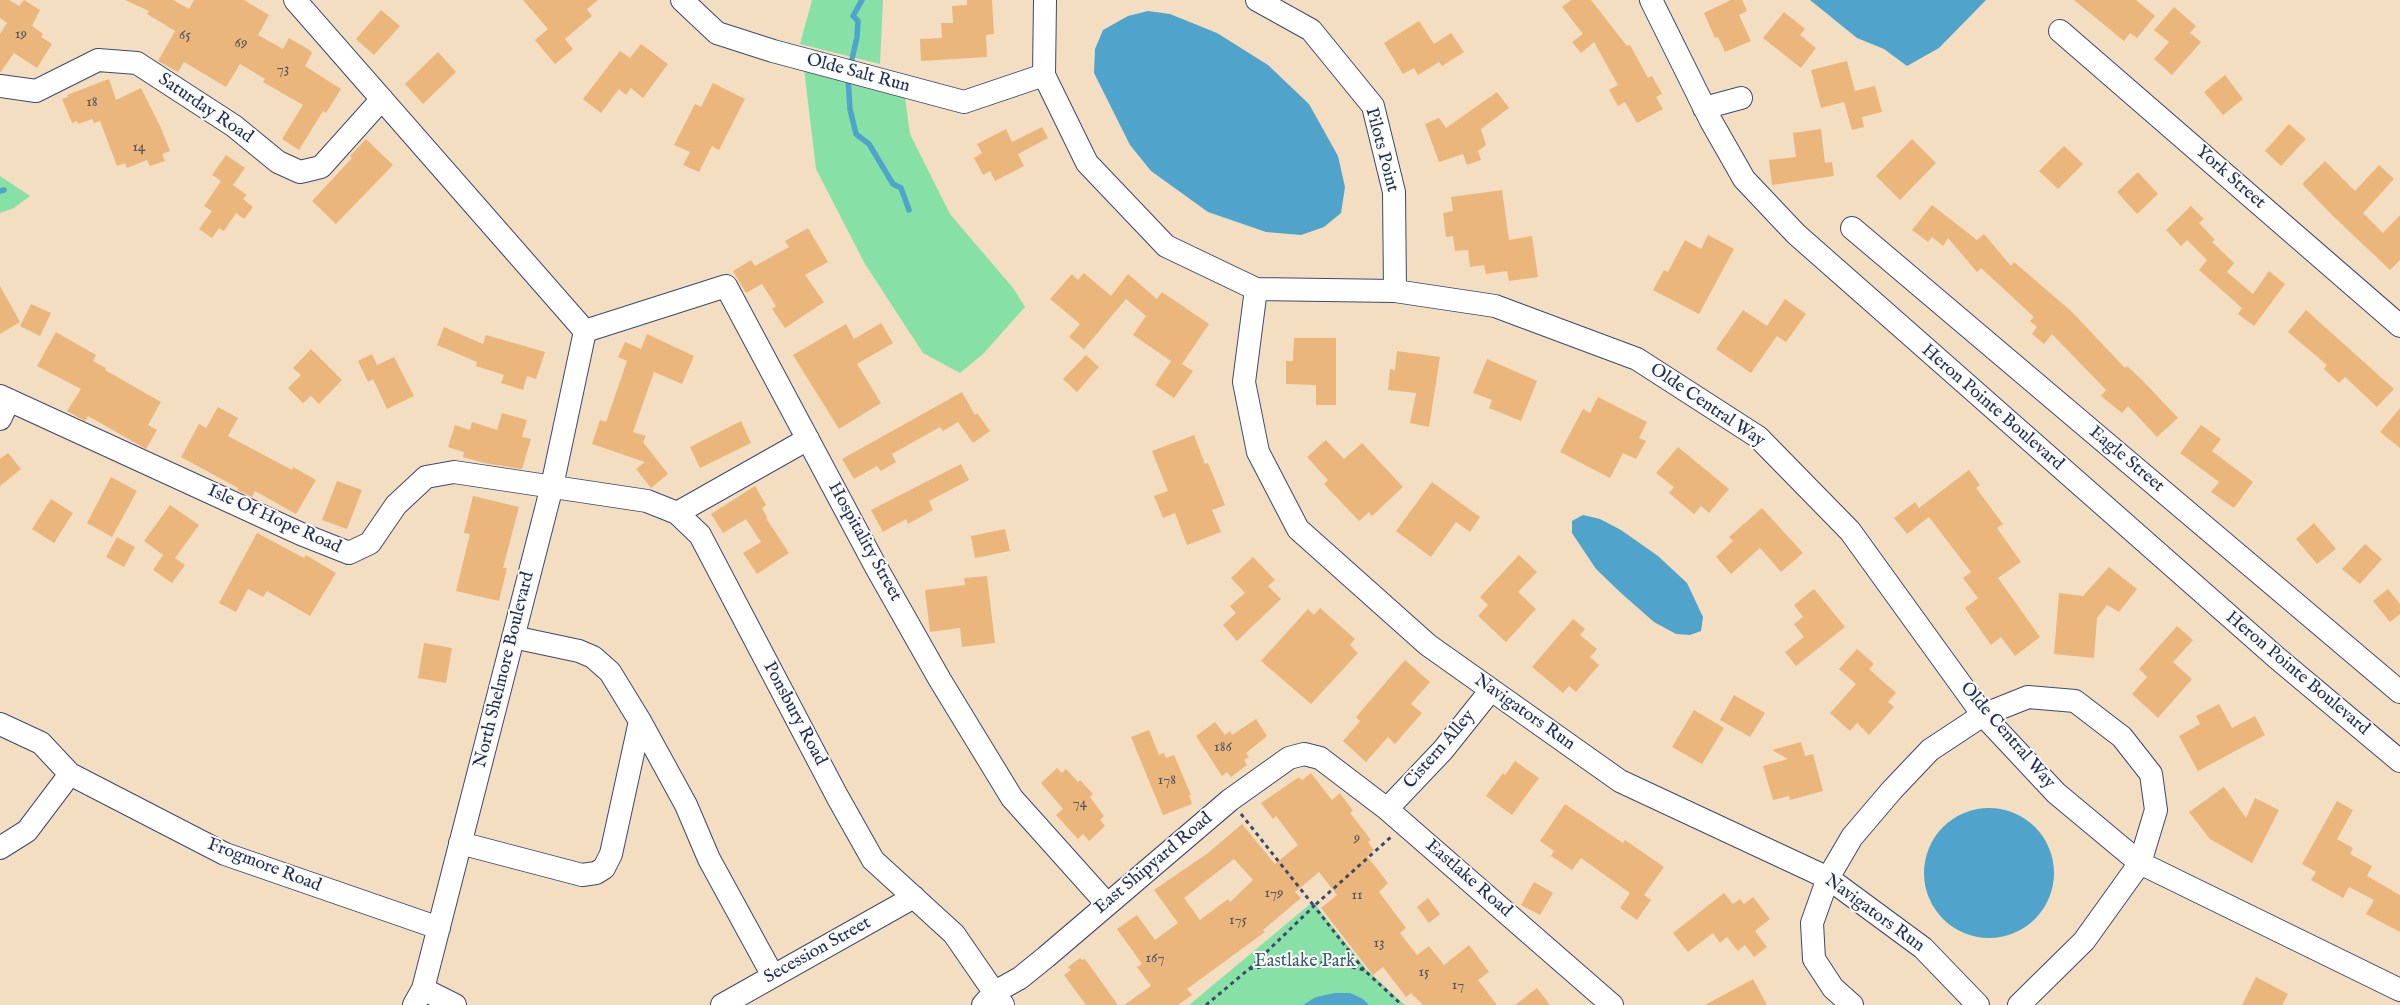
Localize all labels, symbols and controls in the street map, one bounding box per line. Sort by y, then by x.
house number: 19 [15,26,27,44]
house number: 65 [179,27,191,45]
house number: 69 [235,35,247,53]
street label: Olde Salt Run [804,50,912,98]
house number: 73 [277,61,289,79]
street label: Saturday Road [153,69,257,149]
house number: 18 [86,94,98,112]
street label: Pilots Point [1359,105,1403,195]
house number: 14 [133,139,145,157]
street label: York Street [2191,142,2269,214]
street label: Heron Pointe Boulevard [1916,340,2068,476]
street label: Olde Central Way [1645,360,1769,452]
street label: Eagle Street [2084,422,2168,498]
street label: Hospitality Street [822,479,906,605]
street label: Isle Of Hope Road [204,481,344,559]
street label: North Shelmore Boulevard [470,570,540,770]
street label: Heron Pointe Boulevard [2221,607,2373,741]
street label: Ponsbury Road [758,658,830,770]
street label: Navigators Run [1469,670,1579,756]
street label: Olde Central Way [1955,678,2059,794]
street label: Cistern Alley [1400,706,1480,794]
house number: 186 [1214,739,1232,757]
house number: 178 [1158,772,1176,790]
house number: 74 [1073,795,1087,813]
street label: East Shipyard Road [1091,808,1217,920]
house number: 9 [1354,830,1360,848]
street label: Frogmore Road [204,834,324,898]
street label: Eastlake Road [1420,835,1516,923]
street label: Navigators Run [1820,871,1928,957]
house number: 179 [1264,885,1284,903]
house number: 11 [1351,887,1363,905]
house number: 175 [1229,912,1247,930]
street label: Secession Street [761,913,875,989]
house number: 13 [1373,935,1385,953]
house number: 167 [1146,950,1164,968]
park label: Eastlake Park [1254,951,1356,973]
house number: 15 [1418,964,1430,982]
house number: 17 [1452,977,1464,995]

